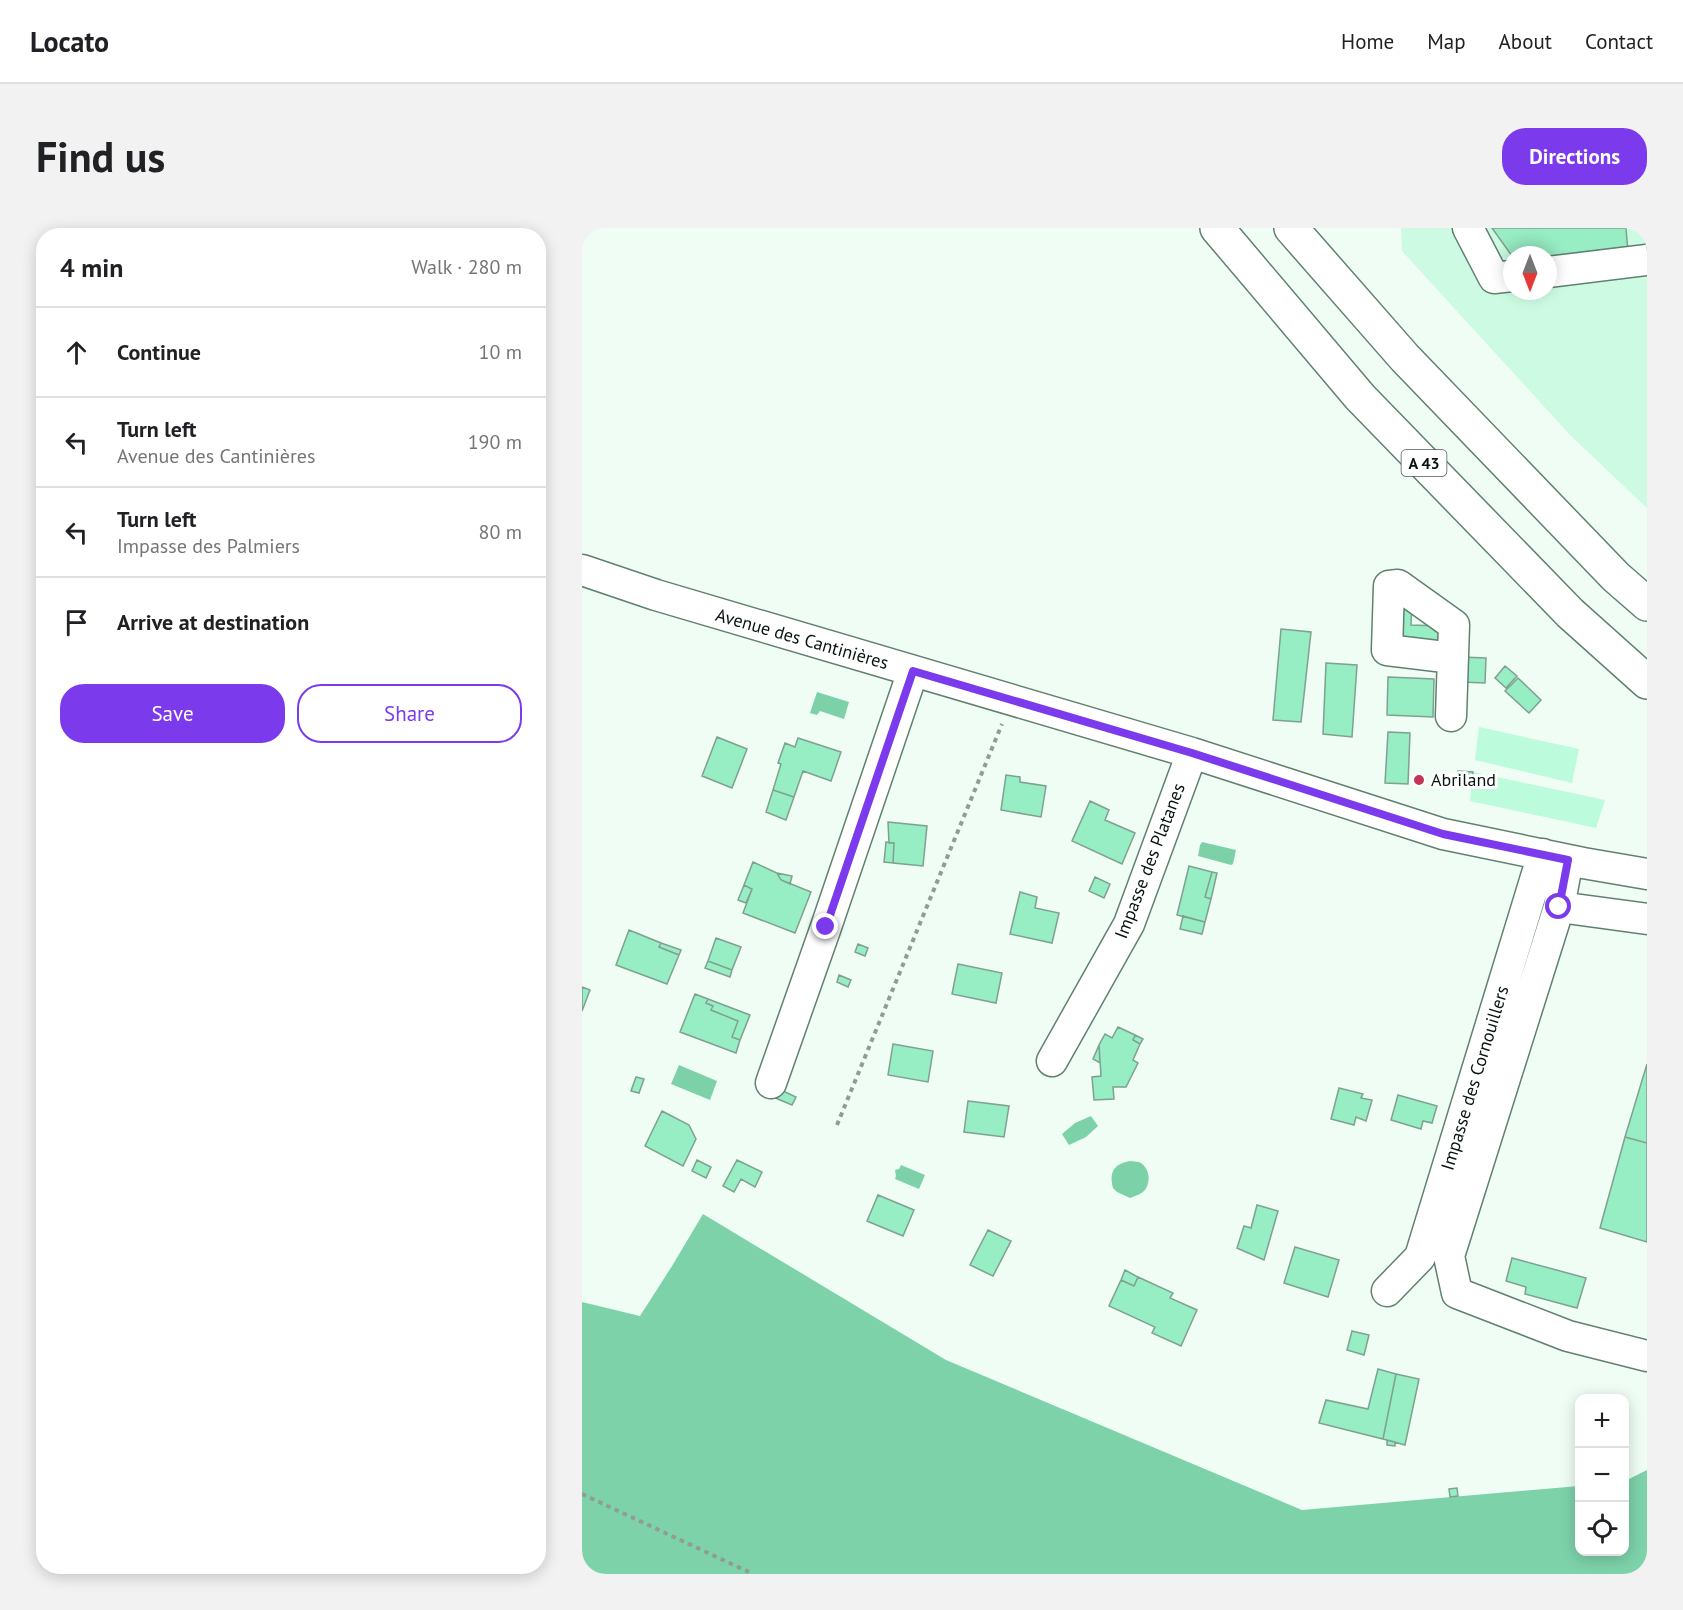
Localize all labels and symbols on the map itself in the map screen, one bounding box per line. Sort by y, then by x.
north arrow [1503,246,1557,300]
road number: A 43 [1402,450,1446,476]
street label: Avenue des Cantinières [713,603,891,674]
place label: Abriland [1431,768,1496,791]
marker: Abriland [1412,773,1426,787]
street label: Impasse des Platanes [1109,780,1190,942]
route start [1545,893,1571,919]
route end [812,913,838,939]
street label: Impasse des Cornouillers [1436,983,1514,1173]

